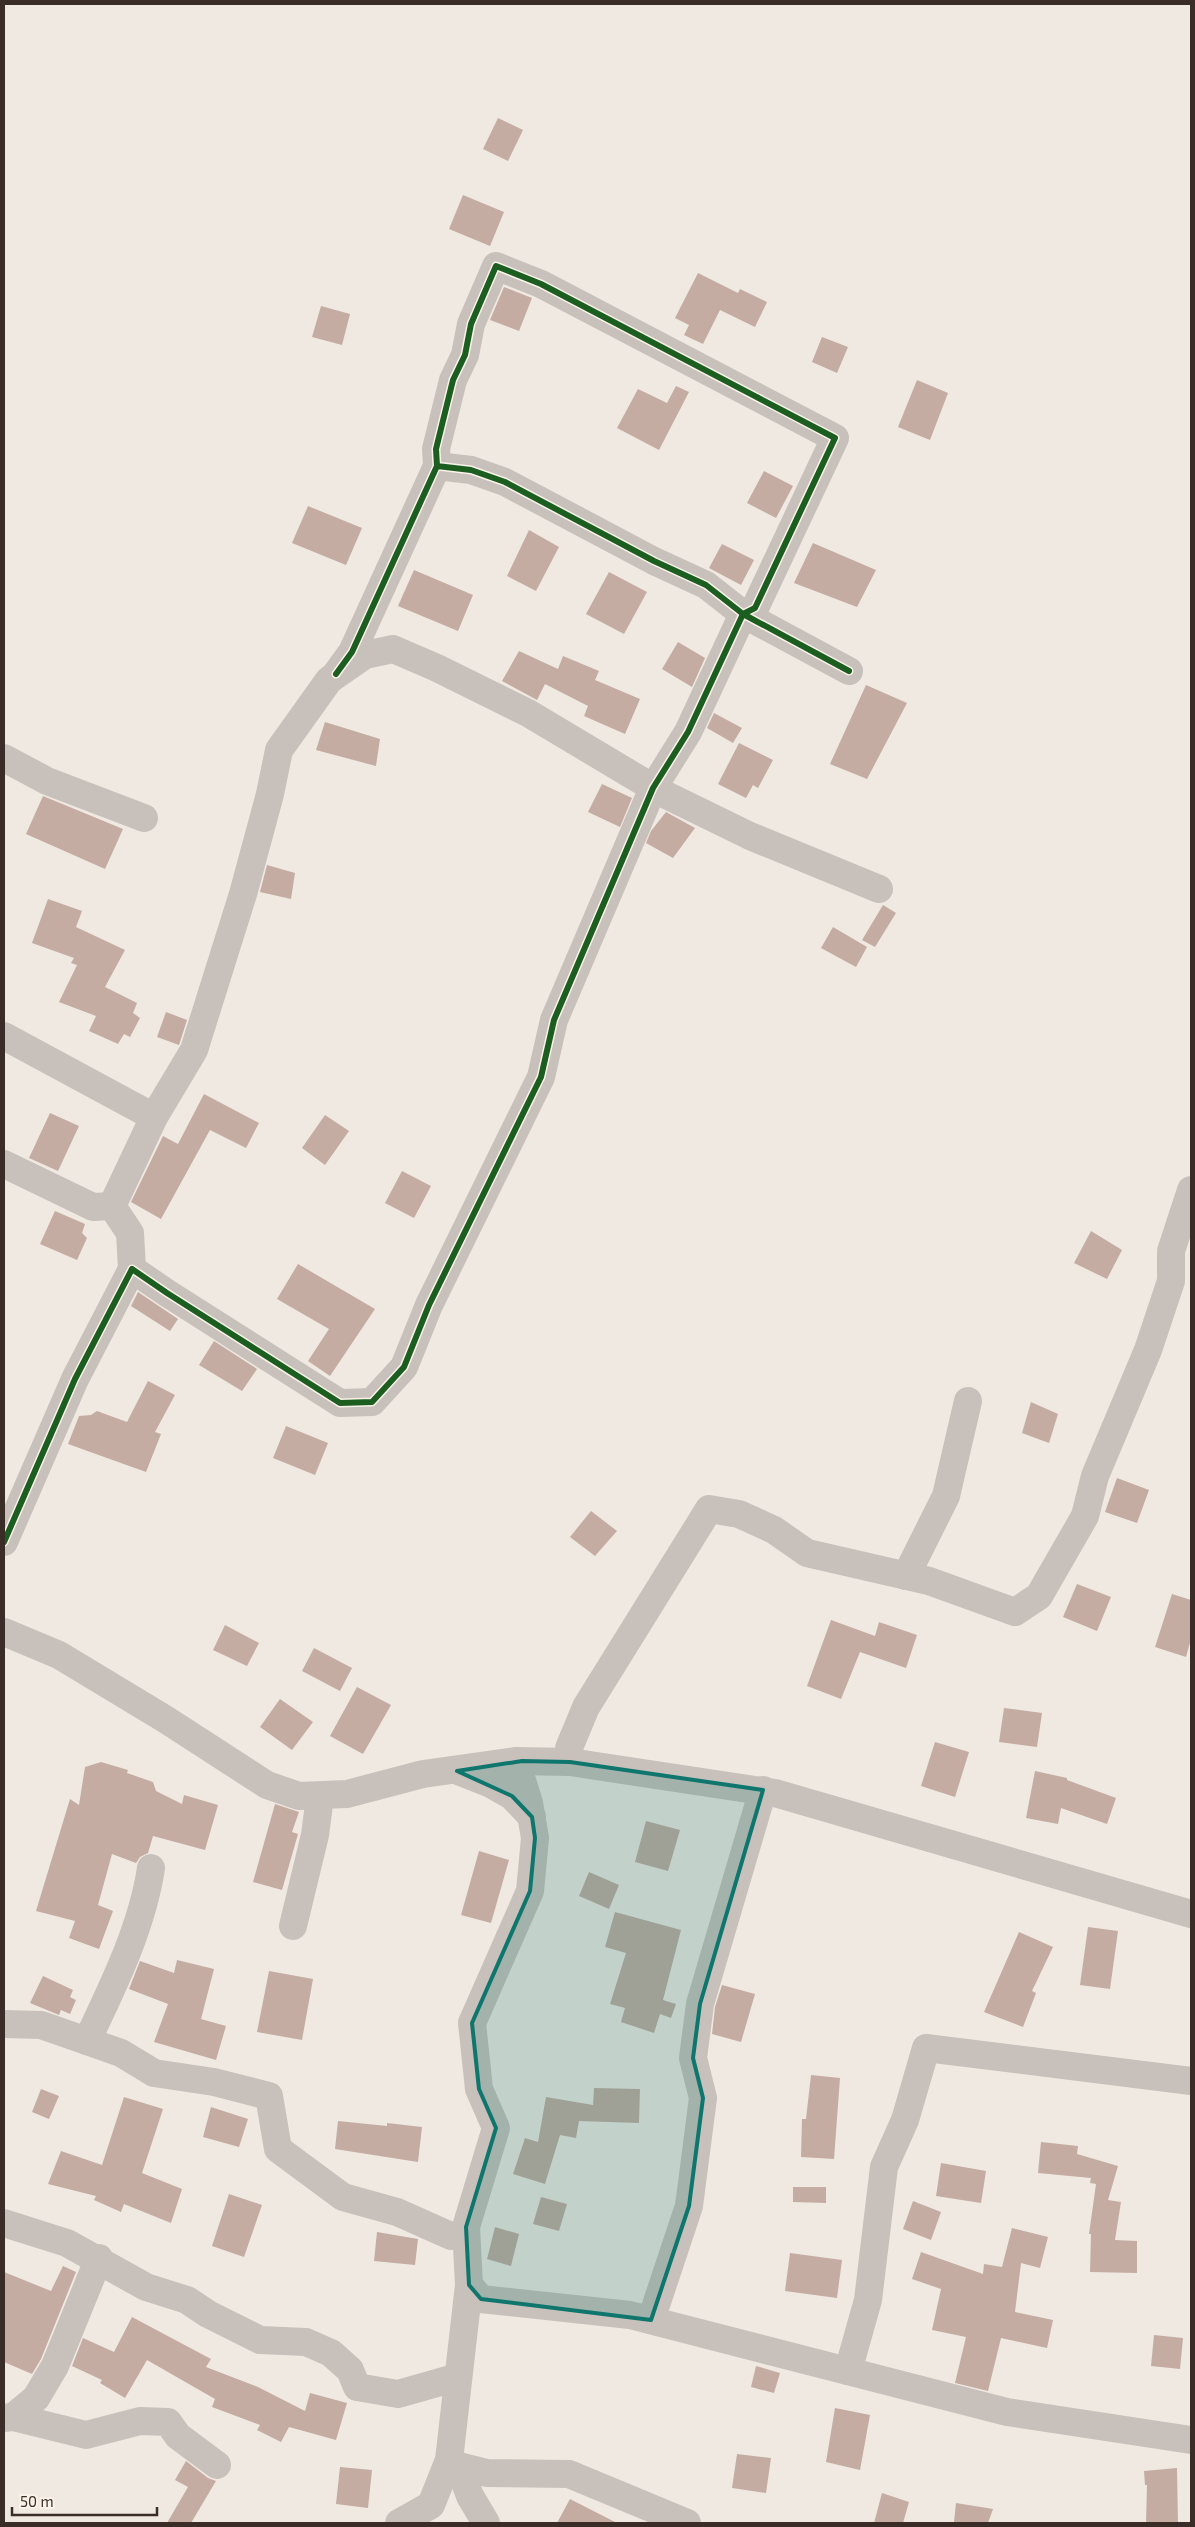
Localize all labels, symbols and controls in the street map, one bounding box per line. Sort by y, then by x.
scale bar [12,2484,158,2516]
text: 50 m [20,2492,54,2510]

